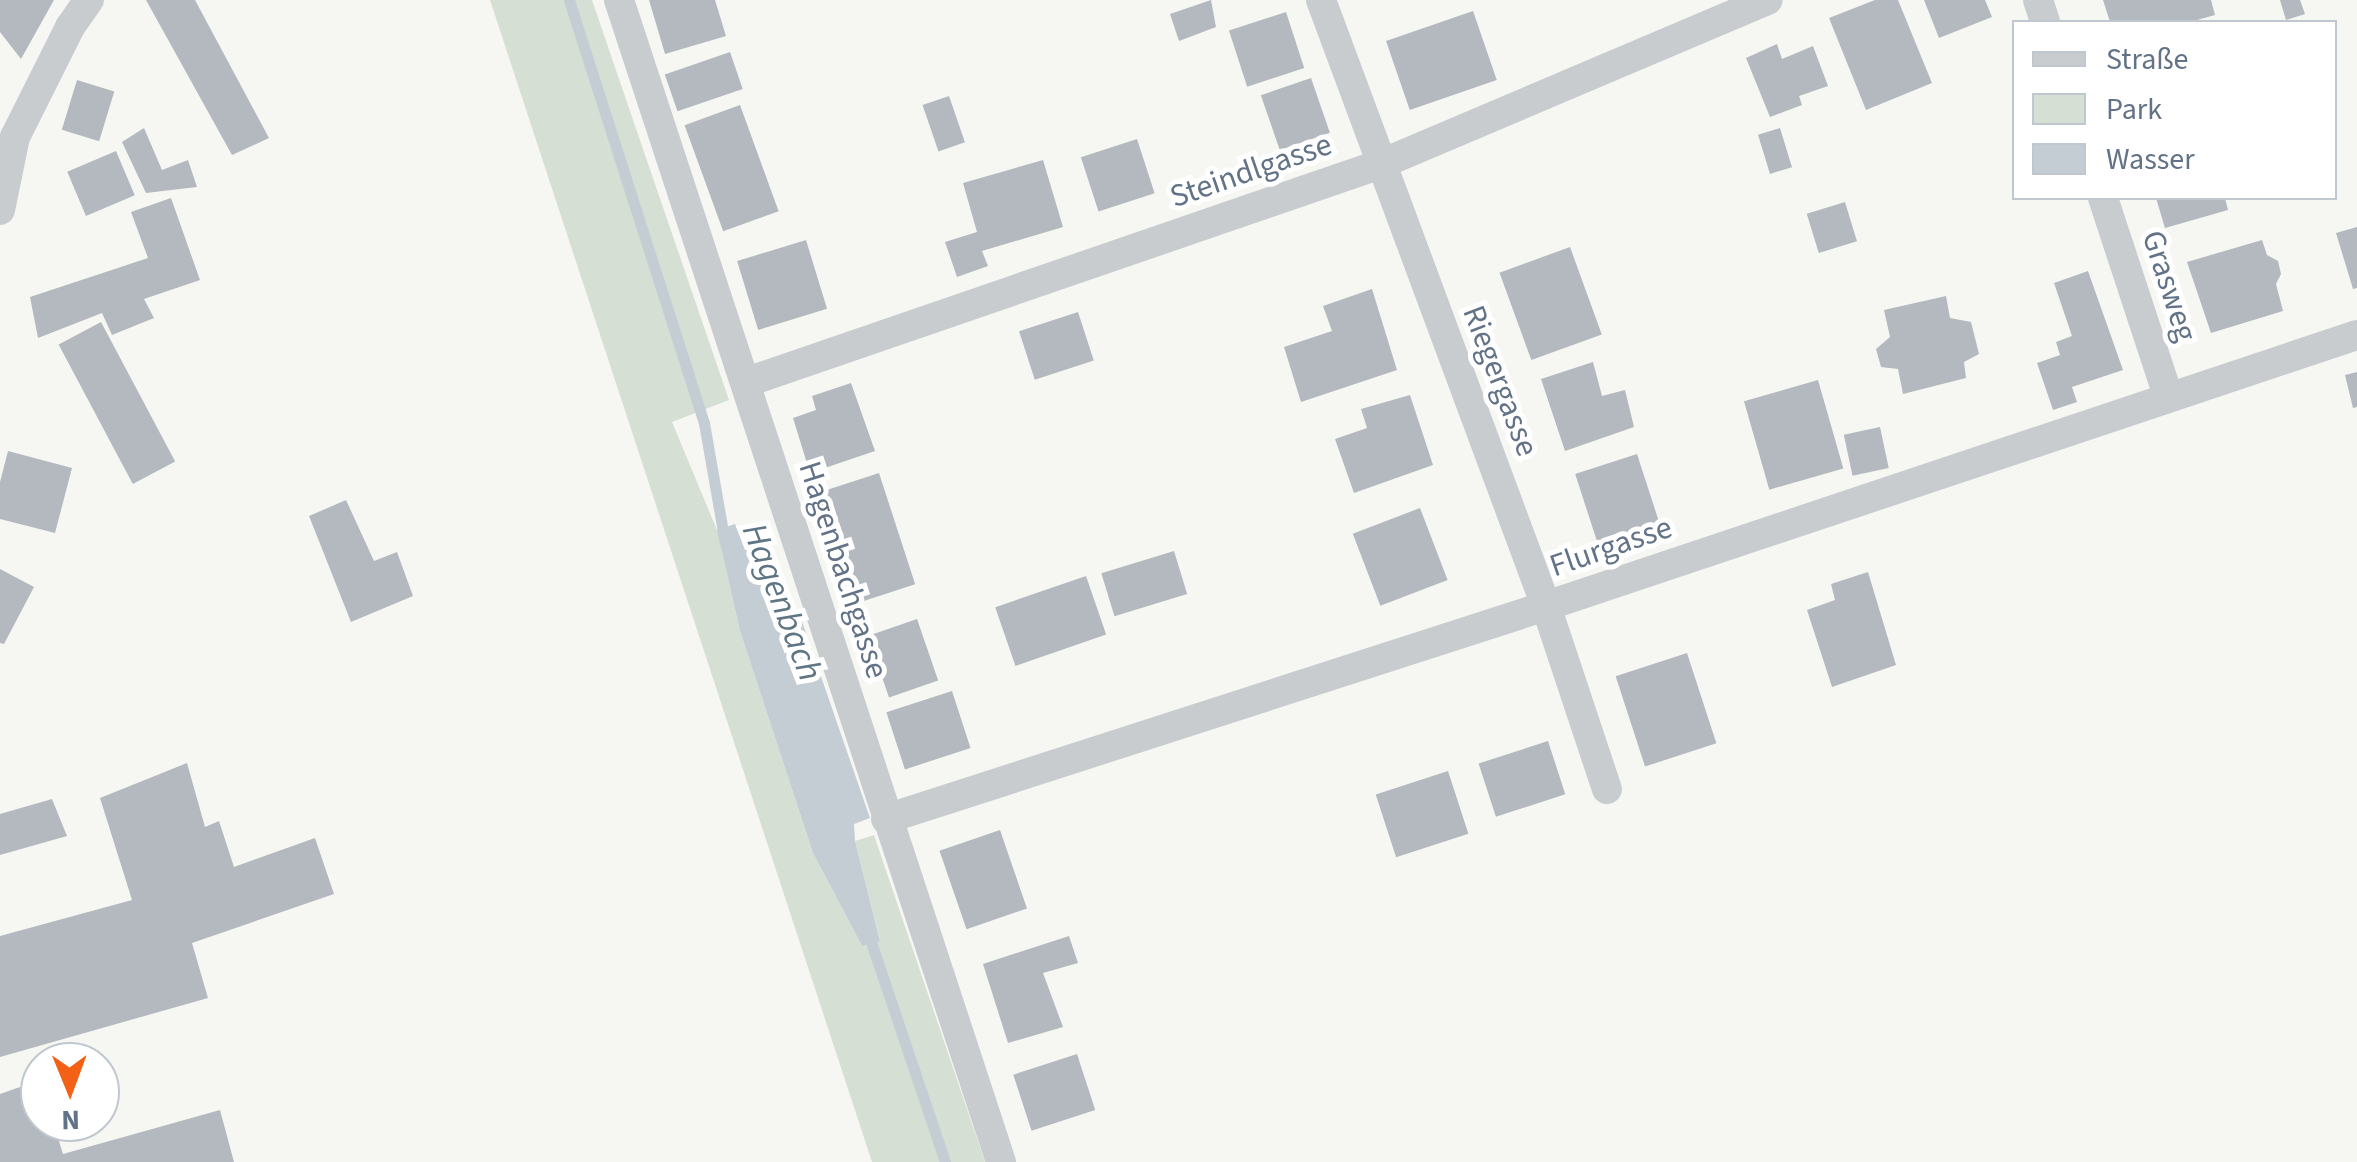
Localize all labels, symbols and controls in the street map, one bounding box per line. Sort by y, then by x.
legend [2012,20,2337,200]
text: Straße [2106,38,2188,81]
text: Park [2106,88,2162,131]
street label: Steindlgasse [1165,125,1337,217]
text: Wasser [2106,138,2195,181]
street label: Grasweg [2133,226,2205,346]
street label: Riegergasse [1454,300,1546,462]
street label: Hagenbachgasse [790,457,896,683]
street label: Flurgasse [1545,508,1677,586]
water label: Hagenbach [733,517,831,687]
north arrow [20,1042,120,1142]
text: N [61,1100,80,1140]

